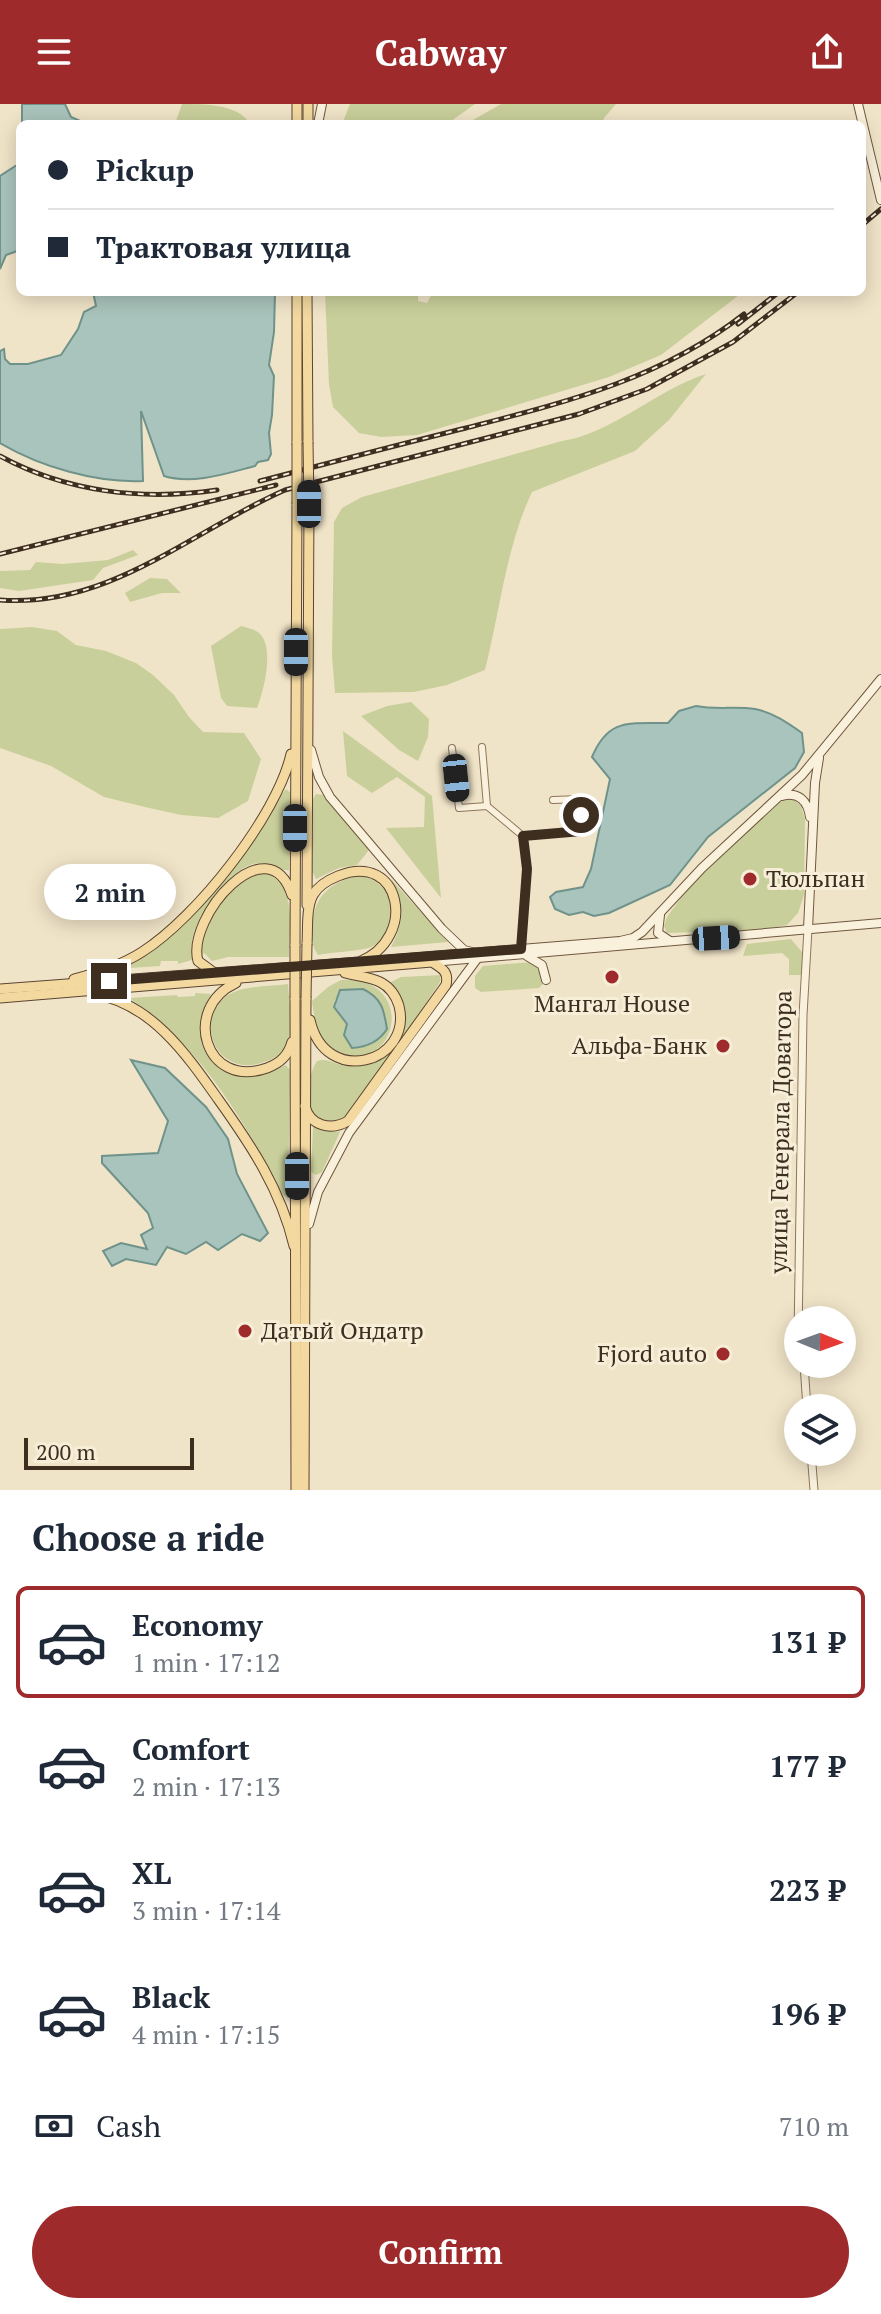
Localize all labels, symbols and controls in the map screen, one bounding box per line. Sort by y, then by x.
text: Cabway [375,29,506,76]
icon: menu [32,30,76,74]
icon: share [805,30,849,74]
text: Pickup [96,150,194,190]
text: Трактовая улица [96,227,351,267]
car [297,480,321,528]
car [284,628,308,676]
car [442,753,470,803]
route start [563,797,599,833]
car [283,804,307,852]
place label: Тюльпан [766,862,865,894]
callout: 2 min [43,865,175,921]
marker: Тюльпан [741,870,759,888]
text: 2 min [74,875,146,909]
car [691,925,741,951]
route end [91,963,127,999]
marker: Мангал House [603,968,621,986]
place label: Мангал House [534,987,690,1019]
street label: улица Генерала Доватора [762,990,798,1275]
place label: Альфа-Банк [572,1029,707,1061]
marker: Альфа-Банк [714,1037,732,1055]
car [285,1152,309,1200]
north arrow [784,1306,856,1378]
map controls [784,1306,856,1466]
place label: Датый Ондатр [261,1314,424,1346]
marker: Датый Ондатр [236,1322,254,1340]
place label: Fjord auto [597,1337,707,1369]
marker: Fjord auto [714,1345,732,1363]
button: layers [784,1394,856,1466]
scale bar [24,1434,194,1470]
text: 200 m [36,1437,96,1466]
text: Choose a ride [32,1514,265,1561]
text: Economy [132,1605,263,1645]
icon: car [36,1606,108,1678]
text: 131 ₽ [769,1622,845,1662]
text: 1 min · 17:12 [132,1645,281,1679]
text: Comfort [132,1729,250,1769]
icon: car [36,1730,108,1802]
text: 177 ₽ [769,1746,845,1786]
text: 2 min · 17:13 [132,1769,281,1803]
text: XL [132,1853,171,1893]
icon: car [36,1854,108,1926]
text: 223 ₽ [769,1870,845,1910]
text: 3 min · 17:14 [132,1893,281,1927]
text: Black [132,1977,210,2017]
icon: car [36,1978,108,2050]
text: 196 ₽ [769,1994,845,2034]
text: 4 min · 17:15 [132,2017,281,2051]
icon: cash [32,2104,76,2148]
text: Cash [96,2106,161,2146]
text: 710 m [779,2109,849,2143]
button: Confirm [32,2206,849,2298]

